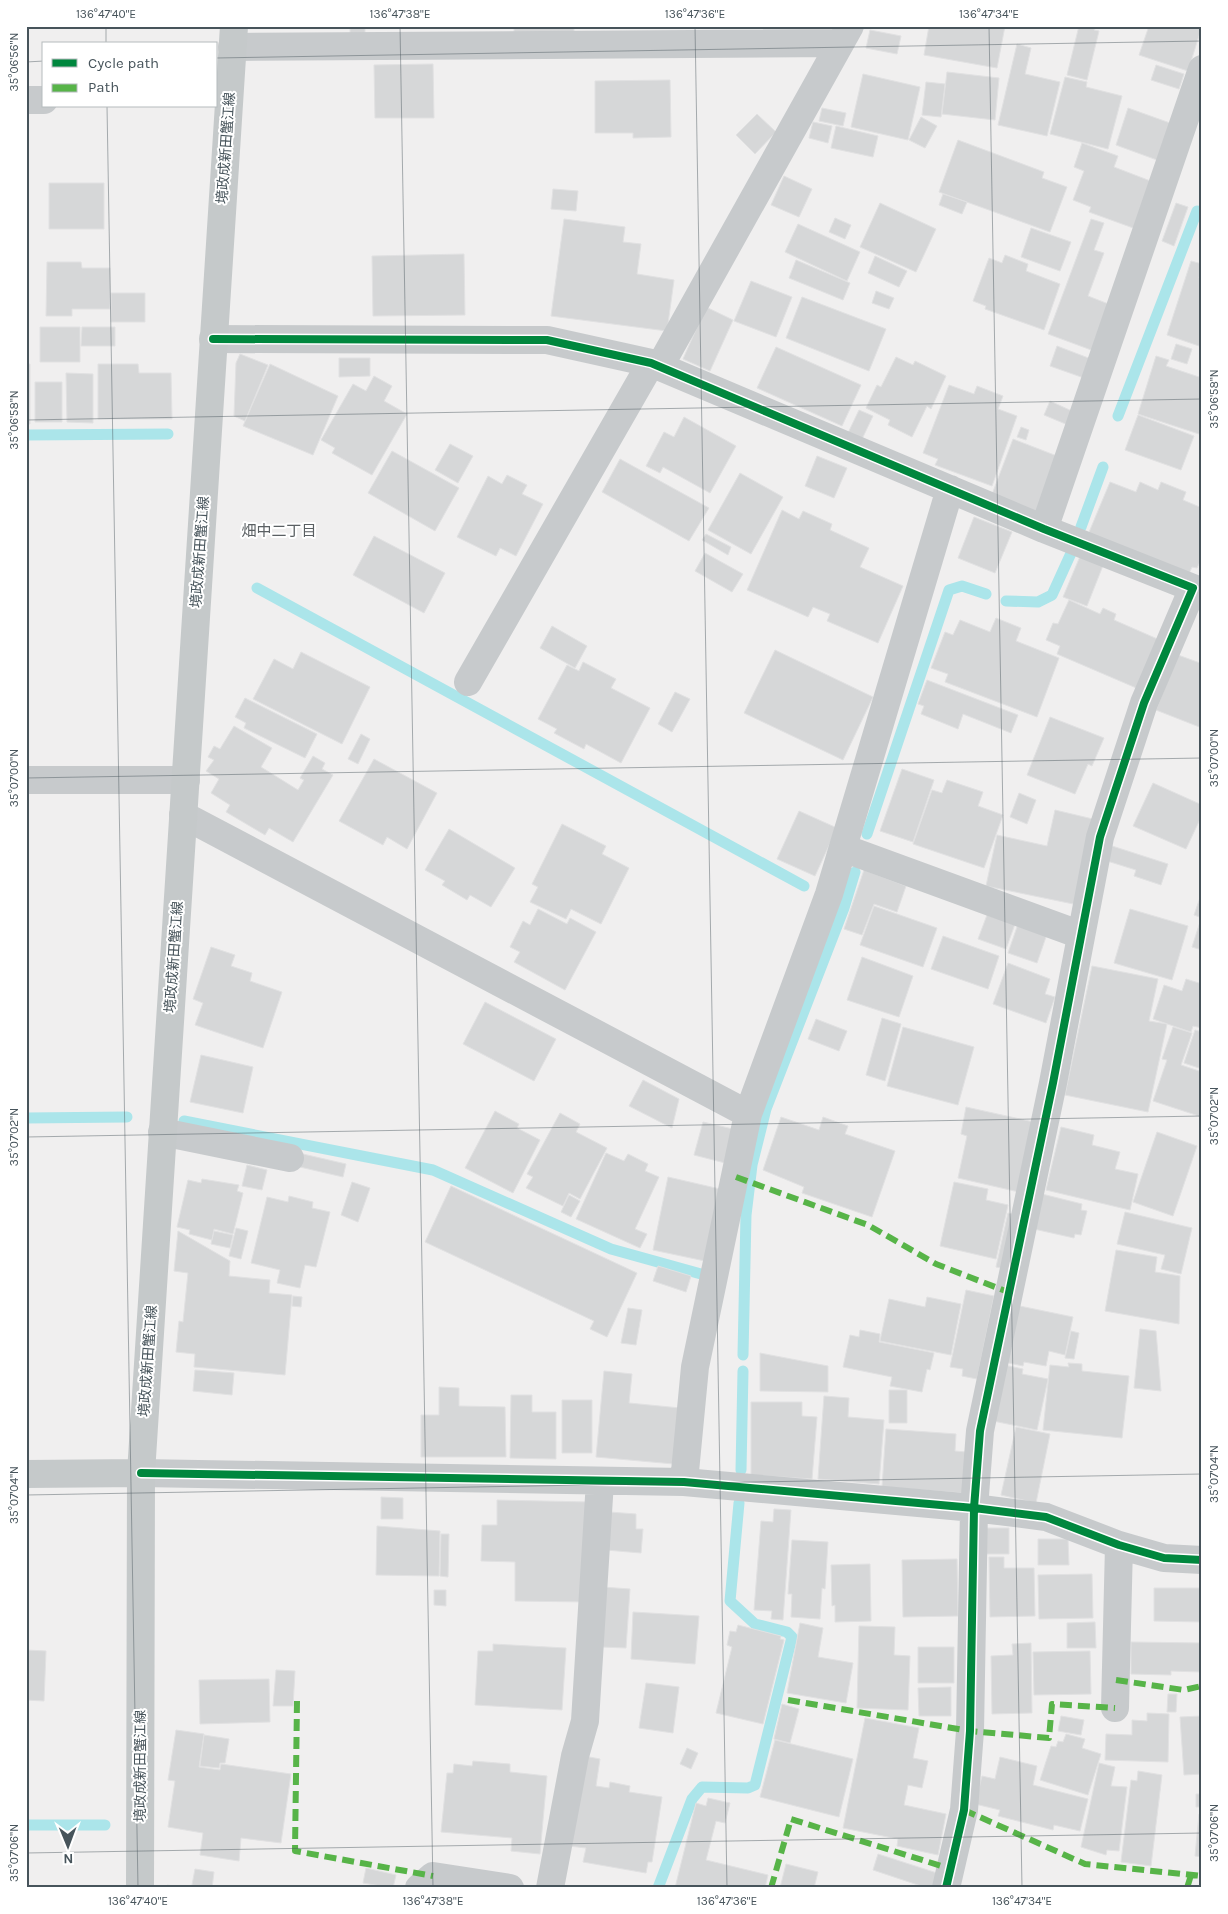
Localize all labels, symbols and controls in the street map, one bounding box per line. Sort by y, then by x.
text: 136°47'40"E [76,7,136,21]
text: 136°47'38"E [370,7,430,21]
text: 136°47'36"E [665,7,725,21]
text: 136°47'34"E [959,7,1019,21]
text: 35°06'56"N [7,32,21,92]
legend [42,42,218,108]
text: Cycle path [88,54,159,72]
text: Path [88,78,119,96]
street label: 境政成新田蟹江線 [214,92,238,204]
text: 35°06'58"N [1207,369,1221,429]
text: 35°06'58"N [7,390,21,450]
street label: 境政成新田蟹江線 [188,496,212,608]
district label: 畑中二丁目 [241,522,317,540]
text: 35°07'00"N [1207,729,1221,787]
text: 35°07'00"N [7,749,21,807]
street label: 境政成新田蟹江線 [162,901,186,1013]
text: 35°07'02"N [1207,1087,1221,1145]
text: 35°07'02"N [7,1108,21,1166]
street label: 境政成新田蟹江線 [136,1305,160,1417]
text: 35°07'04"N [1207,1445,1221,1503]
text: 35°07'04"N [7,1466,21,1524]
street label: 境政成新田蟹江線 [132,1710,149,1822]
text: 35°07'06"N [1207,1804,1221,1862]
north arrow [42,1822,92,1872]
text: 35°07'06"N [7,1824,21,1882]
text: N [63,1850,73,1867]
text: 136°47'40"E [108,1894,168,1908]
text: 136°47'38"E [403,1894,463,1908]
text: 136°47'36"E [697,1894,757,1908]
text: 136°47'34"E [992,1894,1052,1908]

